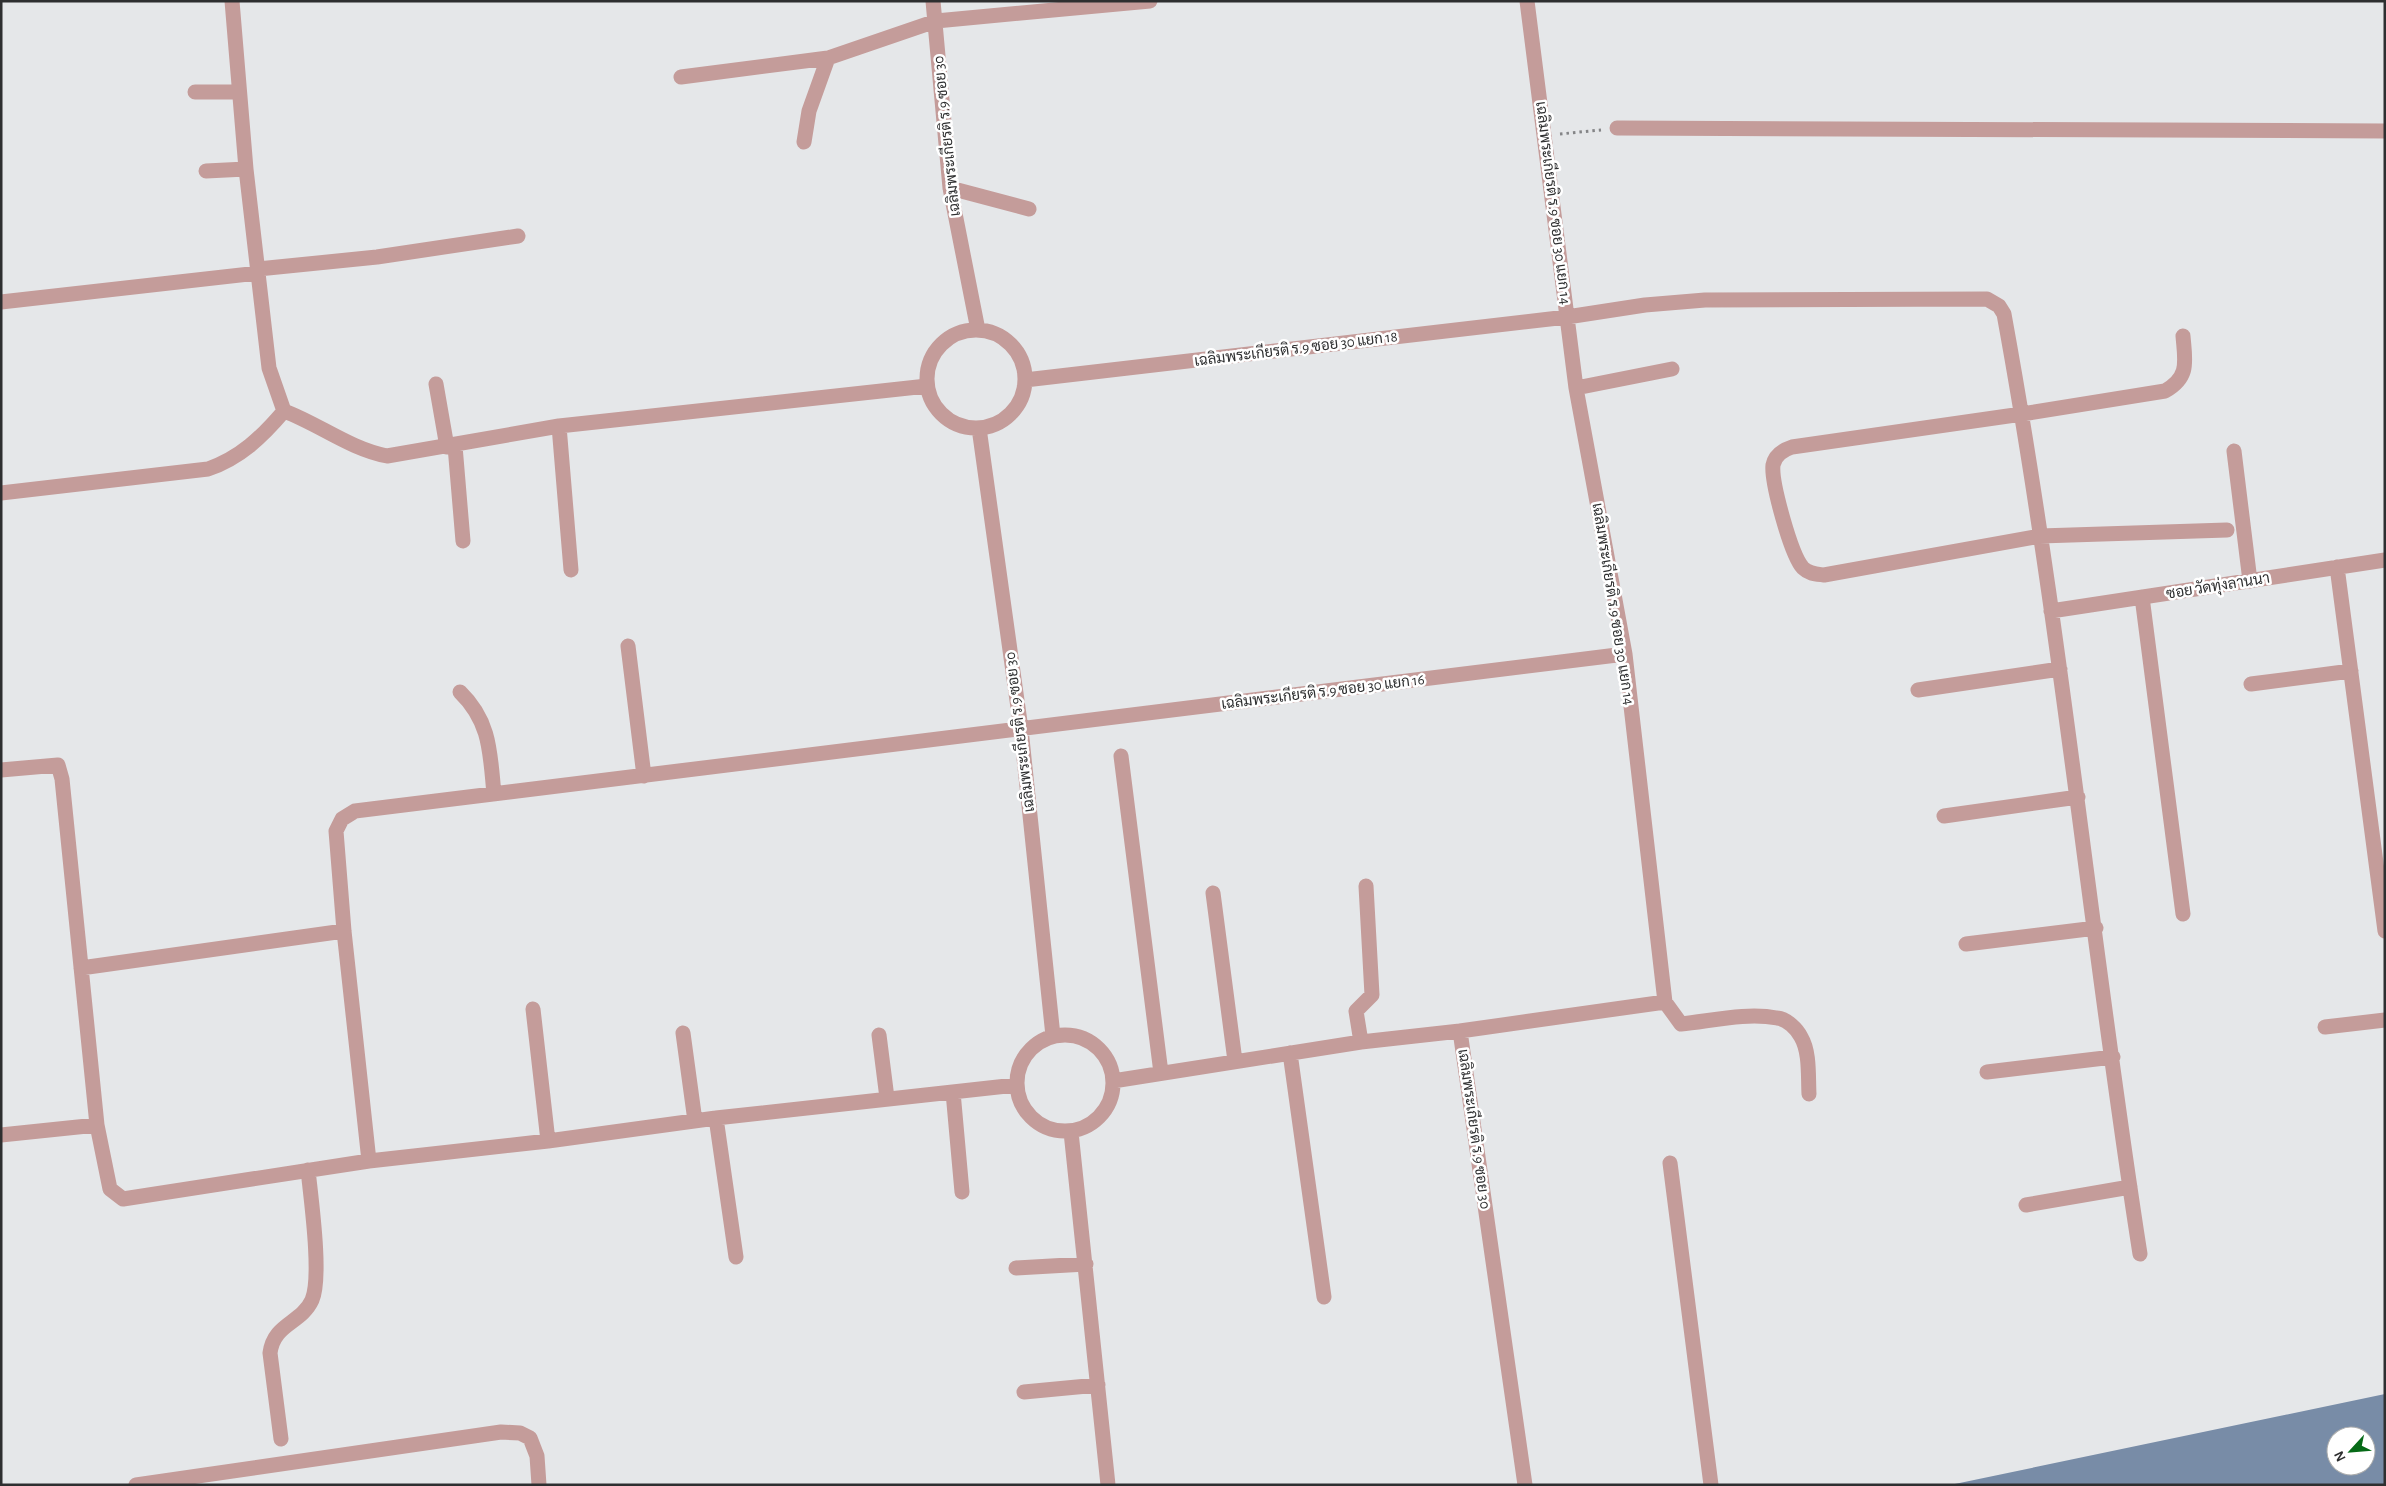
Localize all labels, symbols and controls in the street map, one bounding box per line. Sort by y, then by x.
street label: เฉลิมพระเกียรติ ร.9 ซอย 30 [928,55,963,217]
street label: เฉลิมพระเกียรติ ร.9 ซอย 30 แยก 14 [1533,100,1576,305]
street label: เฉลิมพระเกียรติ ร.9 ซอย 30 แยก 18 [1193,326,1398,369]
street label: เฉลิมพระเกียรติ ร.9 ซอย 30 แยก 14 [1590,501,1639,706]
street label: ซอย วัดทุ่งลานนา [2165,567,2271,605]
street label: เฉลิมพระเกียรติ ร.9 ซอย 30 [1000,651,1037,813]
street label: เฉลิมพระเกียรติ ร.9 ซอย 30 แยก 16 [1220,669,1425,712]
street label: เฉลิมพระเกียรติ ร.9 ซอย 30 [1455,1048,1496,1210]
north arrow [2326,1426,2376,1476]
text: N [2332,1449,2349,1464]

